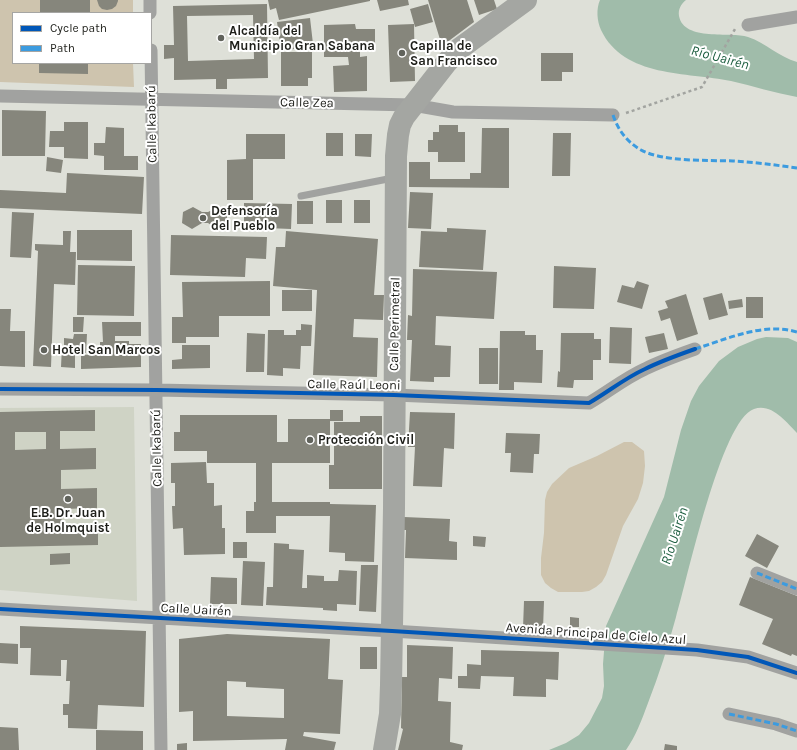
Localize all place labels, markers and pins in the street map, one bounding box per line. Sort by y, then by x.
place label: Alcaldía del Municipio Gran Sabana [229,23,375,54]
marker: Alcaldía del Municipio Gran Sabana [216,33,226,43]
place label: Capilla de San Francisco [410,38,497,69]
marker: Capilla de San Francisco [397,48,407,58]
place label: Defensoría del Pueblo [211,203,278,234]
marker: Defensoría del Pueblo [198,213,208,223]
place label: Hotel San Marcos [52,342,160,358]
marker: Hotel San Marcos [39,345,49,355]
place label: Protección Civil [318,432,414,448]
marker: Protección Civil [305,435,315,445]
marker: E.B. Dr. Juan de Holmquist [63,494,73,504]
place label: E.B. Dr. Juan de Holmquist [26,505,110,536]

